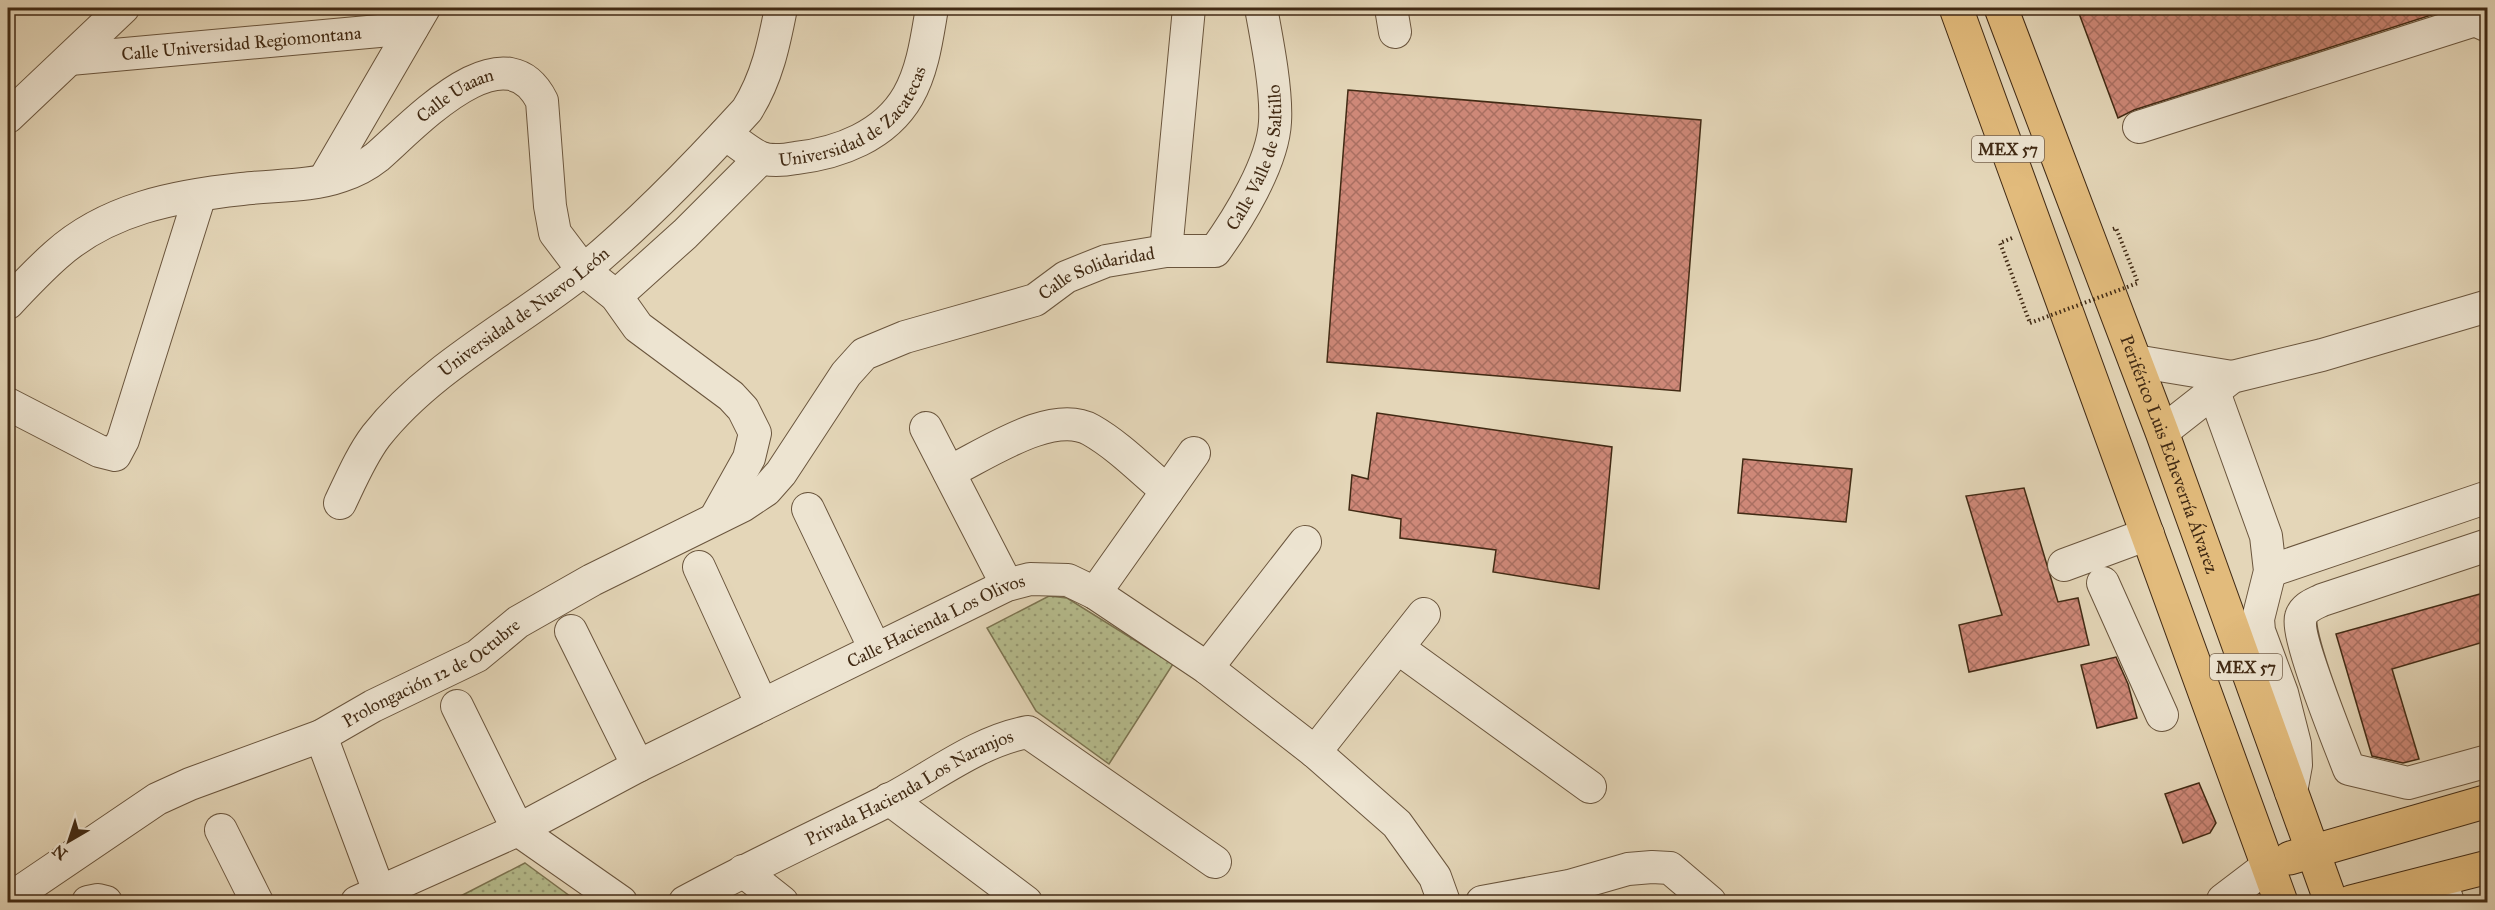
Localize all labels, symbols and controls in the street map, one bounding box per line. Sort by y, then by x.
street label: Calle Universidad Regiomontana [120,22,363,65]
street label: Universidad de Zacatecas [777,63,931,171]
street label: Calle Uaaan [412,64,496,127]
street label: Calle Valle de Saltillo [1221,84,1286,234]
road number: MEX 57 [1972,136,2044,162]
street label: Universidad de Nuevo León [434,242,614,381]
street label: Calle Solidaridad [1034,242,1156,305]
street label: Periférico Luis Echeverría Álvarez [2115,332,2223,577]
street label: Calle Hacienda Los Olivos [843,570,1027,673]
street label: Prolongación 12 de Octubre [338,614,524,732]
road number: MEX 57 [2210,654,2282,680]
street label: Privada Hacienda Los Naranjos [802,725,1016,850]
north arrow [39,811,99,871]
text: N [48,840,71,864]

